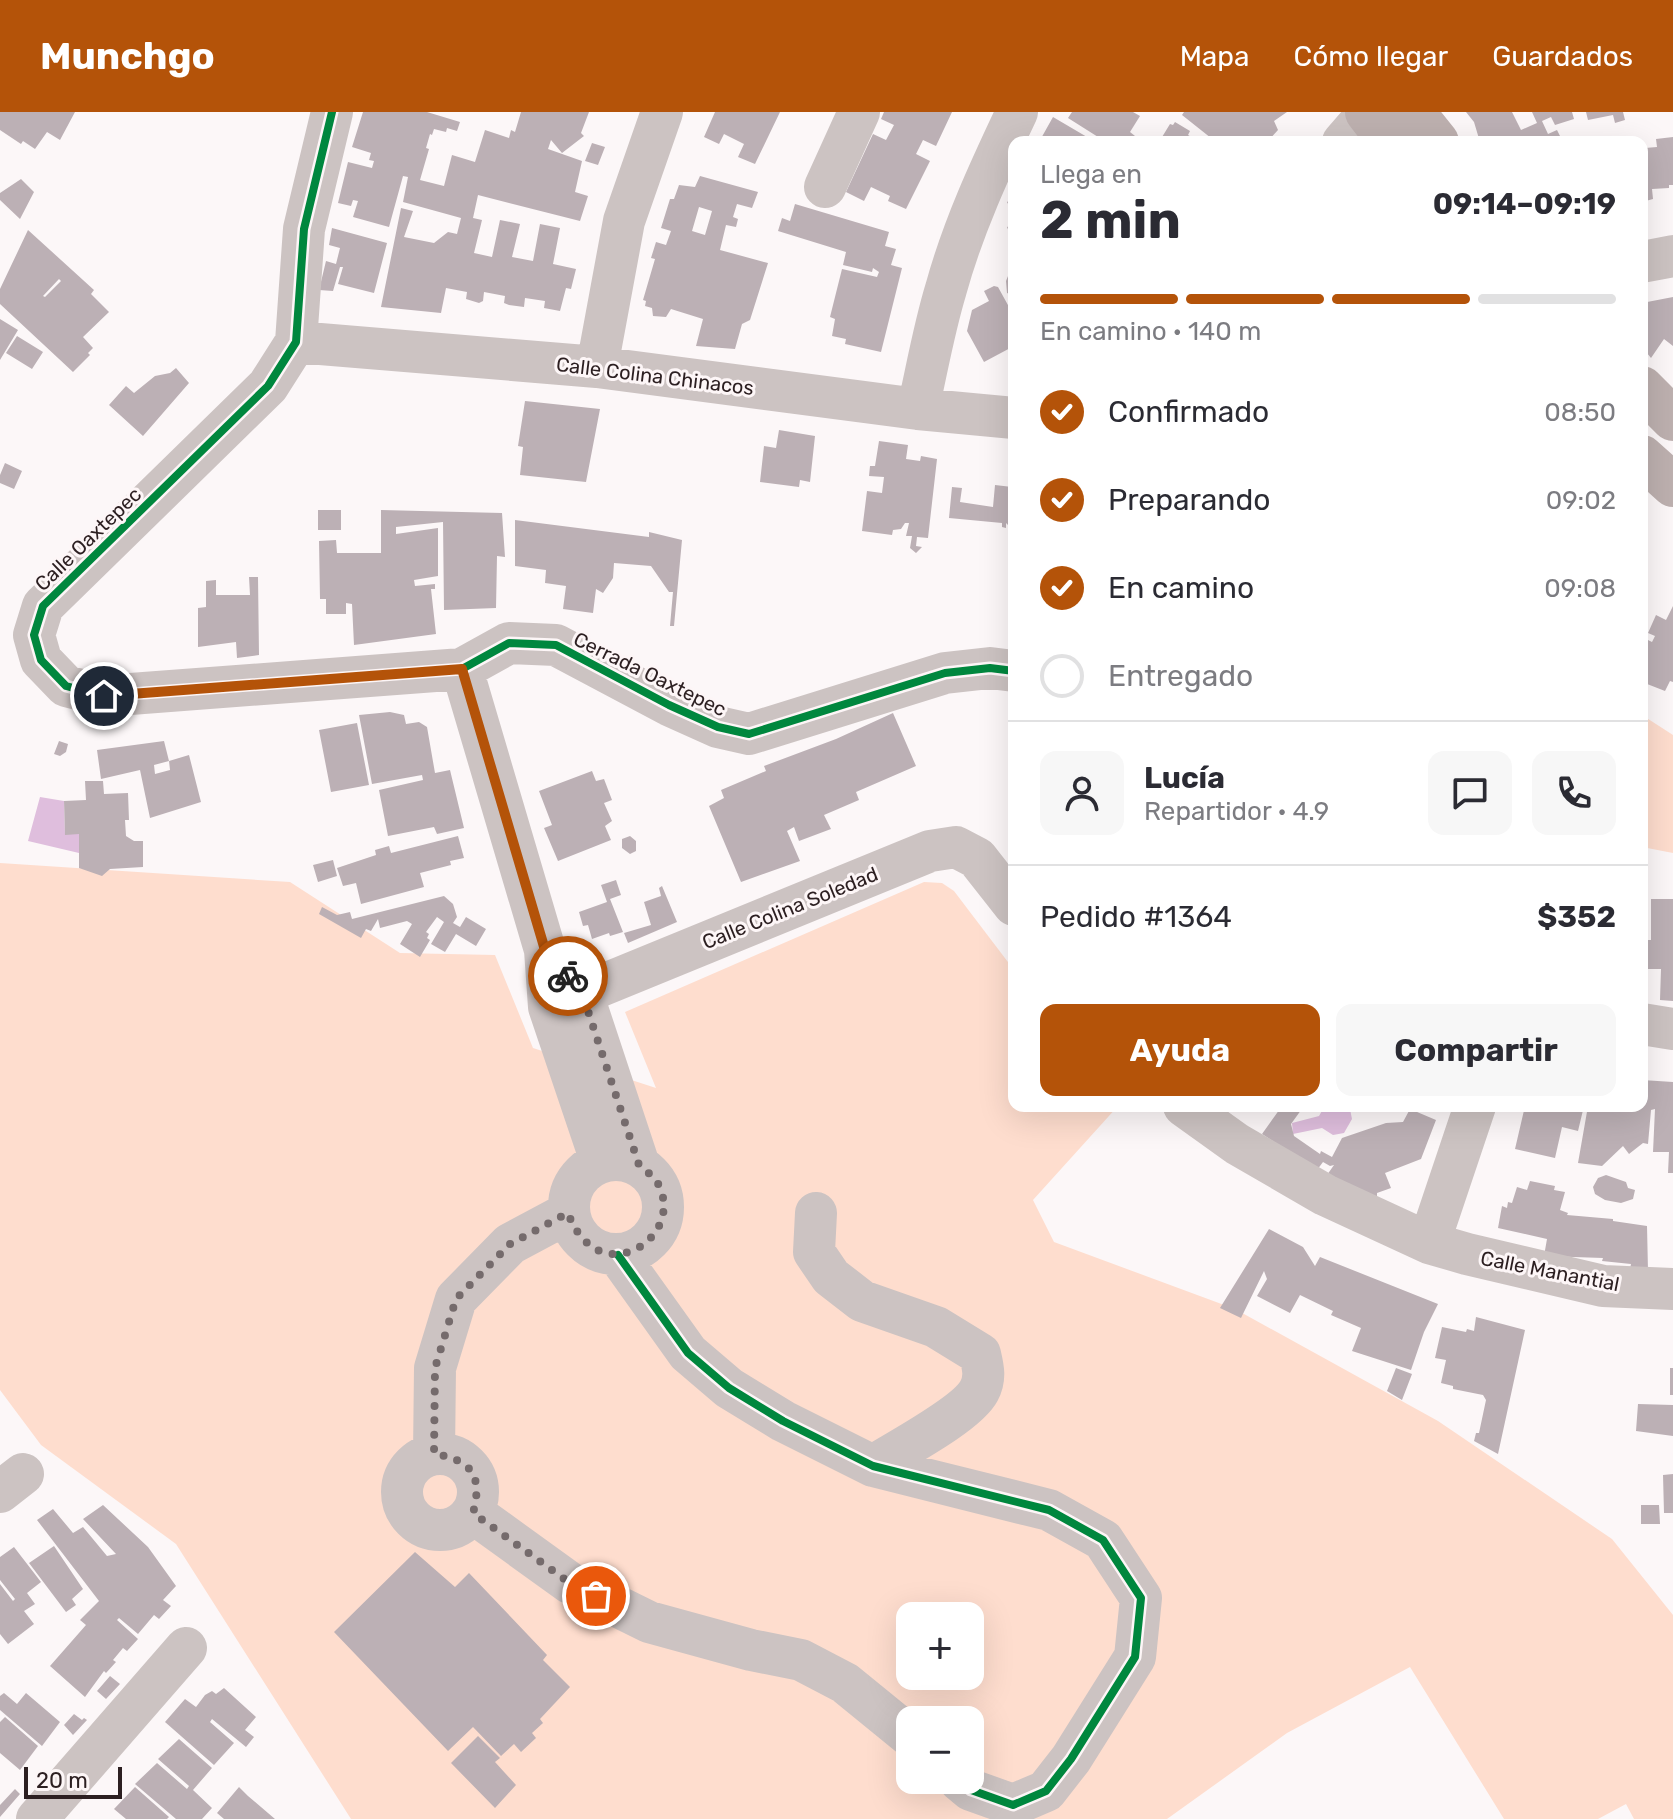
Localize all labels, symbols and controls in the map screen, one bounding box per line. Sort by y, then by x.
text: Munchgo [40,33,215,79]
text: Mapa [1180,40,1249,73]
text: Cómo llegar [1293,40,1448,73]
text: Guardados [1492,40,1633,73]
text: Llega en [1040,159,1142,190]
text: 09:14–09:19 [1433,186,1616,222]
text: 2 min [1040,189,1181,251]
text: En camino · 140 m [1040,316,1261,347]
street label: Calle Colina Chinacos [555,352,755,400]
icon: check [1040,390,1084,434]
text: Confirmado [1108,394,1269,430]
text: 08:50 [1544,397,1616,428]
icon: check [1040,478,1084,522]
street label: Calle Oaxtepec [30,482,146,596]
text: Preparando [1108,482,1271,518]
text: 09:02 [1546,485,1616,516]
icon: check [1040,566,1084,610]
text: En camino [1108,570,1254,606]
text: 09:08 [1544,573,1616,604]
street label: Cerrada Oaxtepec [570,627,730,721]
text: Entregado [1108,658,1253,694]
pin [70,662,138,730]
icon: home [82,674,126,718]
button: person [1040,751,1124,835]
button: chat [1428,751,1512,835]
button: phone [1532,751,1616,835]
text: Lucía [1144,760,1225,796]
text: Repartidor · 4.9 [1144,796,1329,827]
street label: Calle Colina Soledad [699,862,881,954]
text: Pedido #1364 [1040,899,1232,935]
text: $352 [1537,899,1616,935]
courier [528,936,608,1016]
icon: bike [546,954,590,998]
button: Ayuda [1040,1004,1320,1096]
button: Compartir [1336,1004,1616,1096]
street label: Calle Manantial [1479,1246,1621,1296]
pin [562,1562,630,1630]
icon: bag [574,1574,618,1618]
map controls [896,1602,984,1794]
button: + [896,1602,984,1690]
button: − [896,1706,984,1794]
scale bar [24,1763,122,1799]
text: 20 m [36,1767,88,1794]

